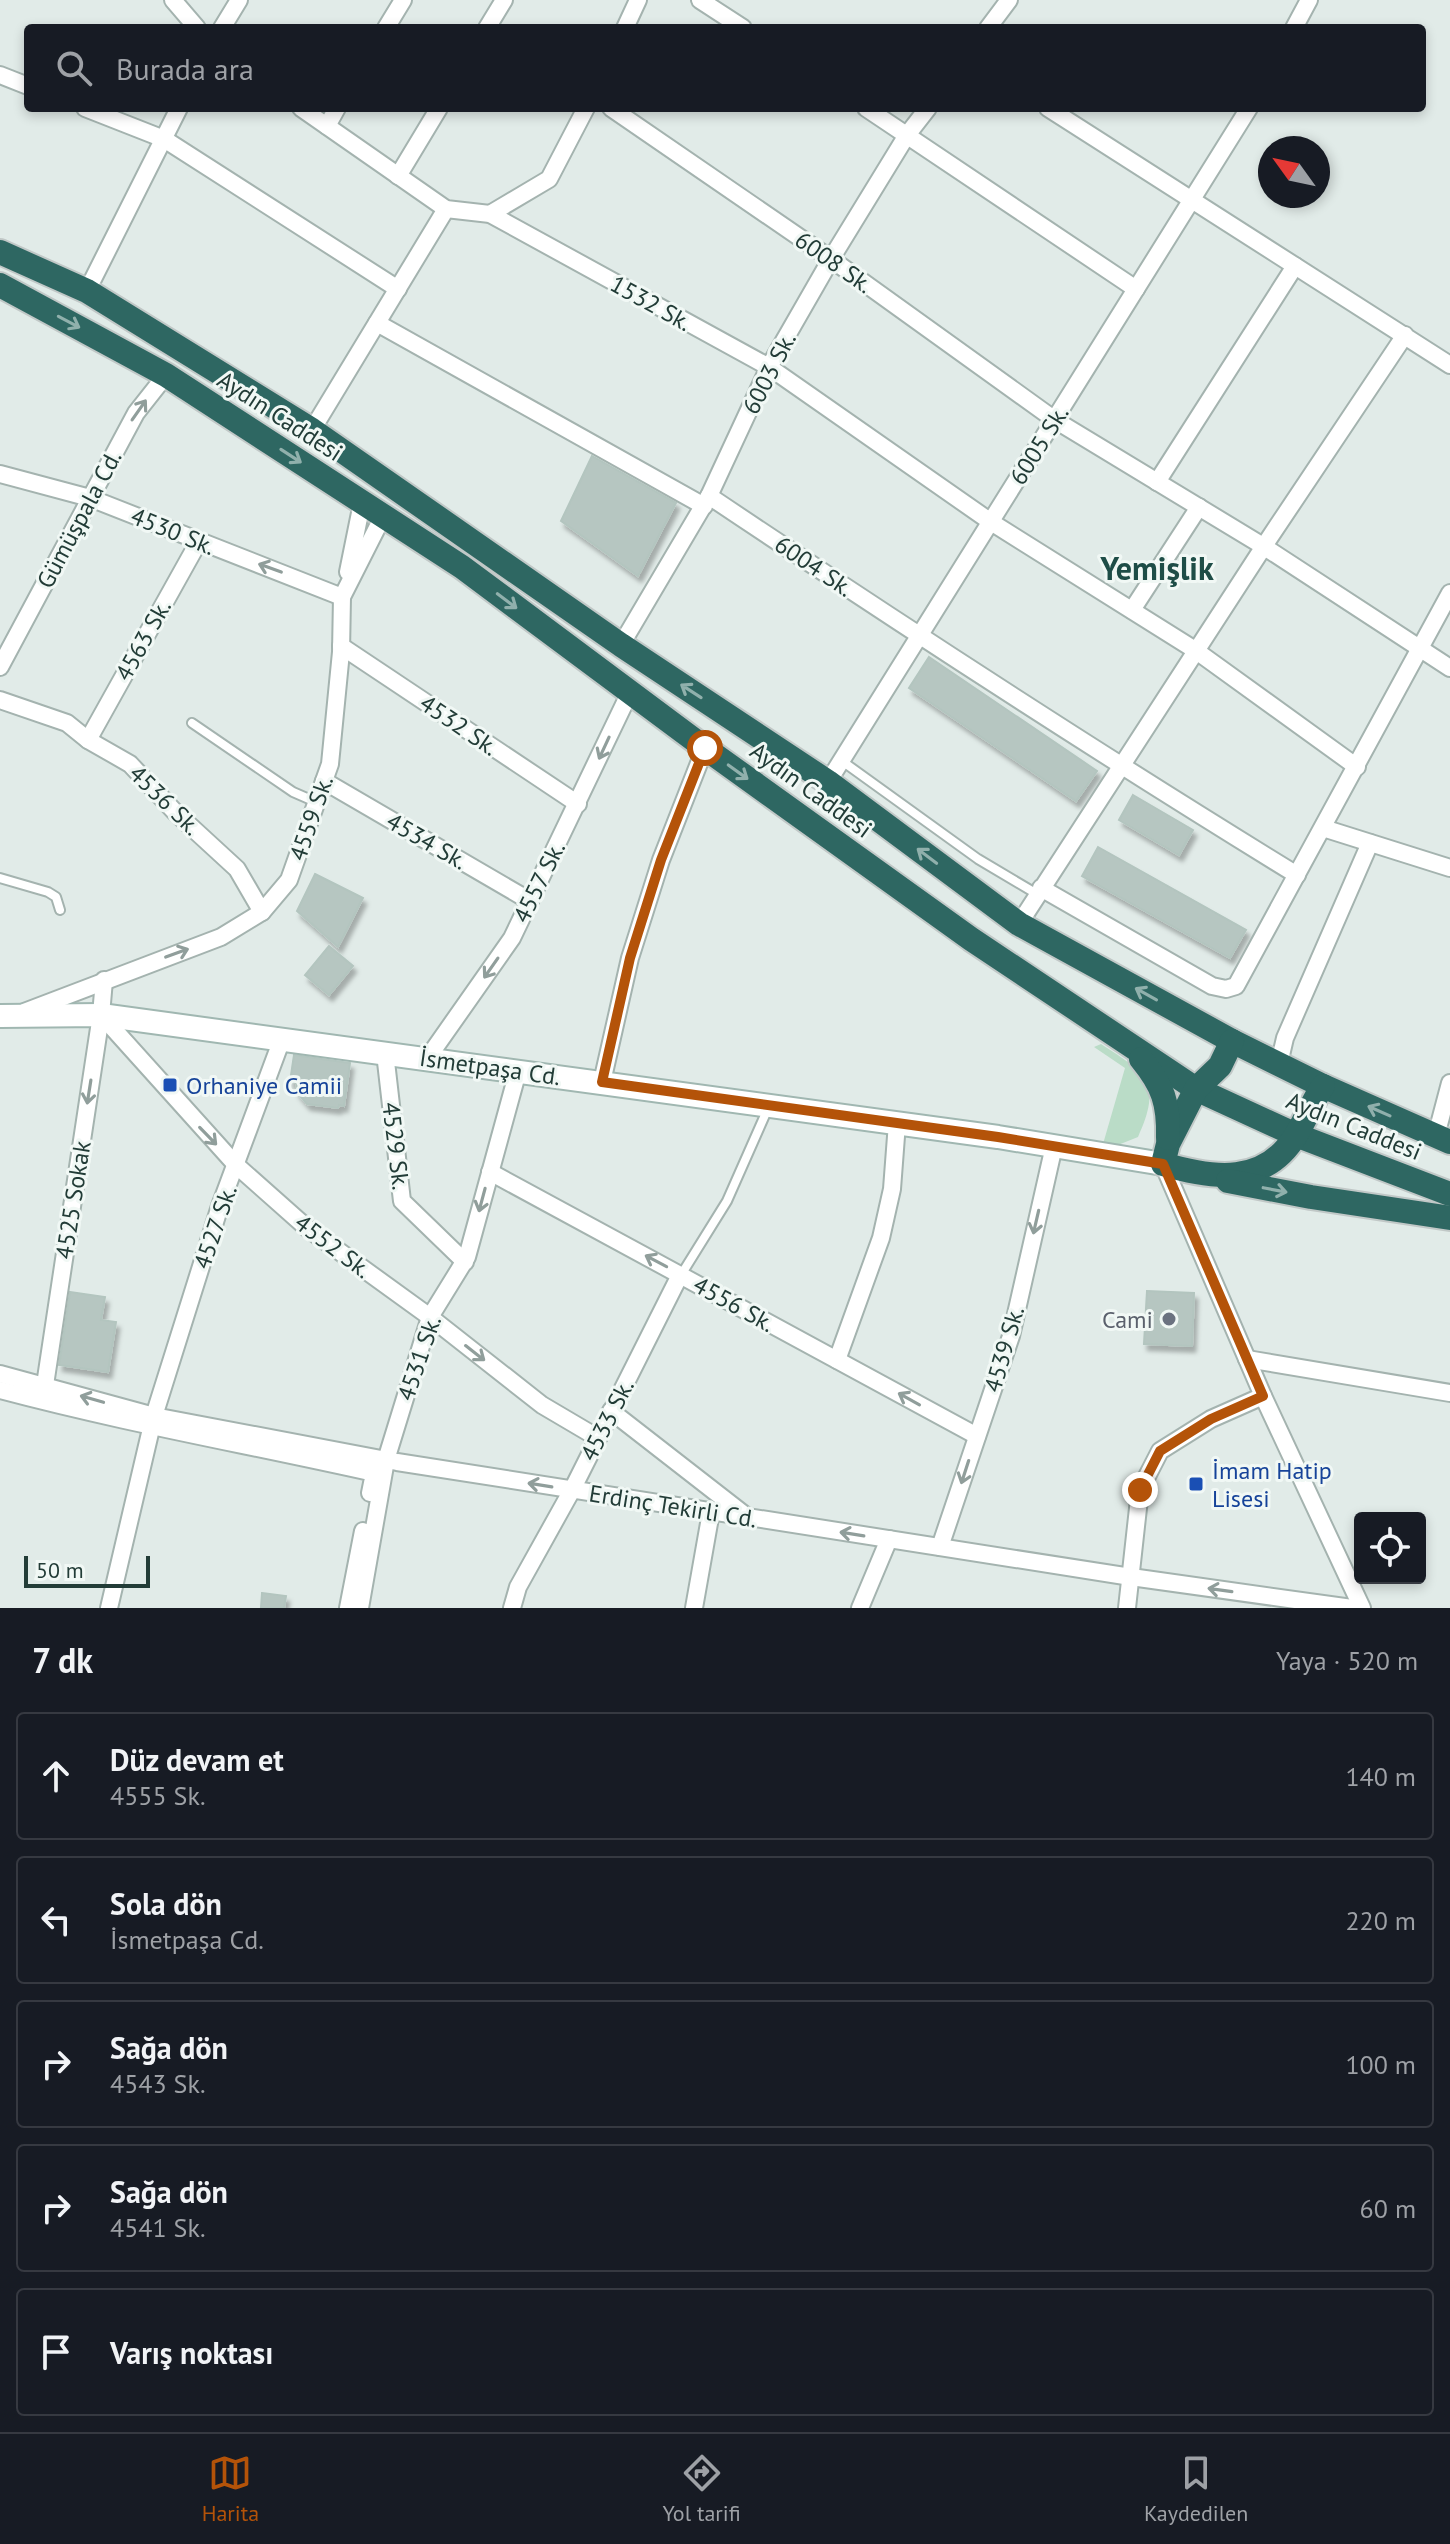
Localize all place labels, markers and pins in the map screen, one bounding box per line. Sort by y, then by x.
place label: Orhaniye Camii [186,1070,342,1101]
marker: Orhaniye Camii [161,1076,179,1094]
place label: Cami [1102,1304,1153,1335]
marker: Cami [1160,1310,1178,1328]
place label: İmam Hatip Lisesi [1212,1455,1332,1514]
marker: İmam Hatip Lisesi [1187,1475,1205,1493]

